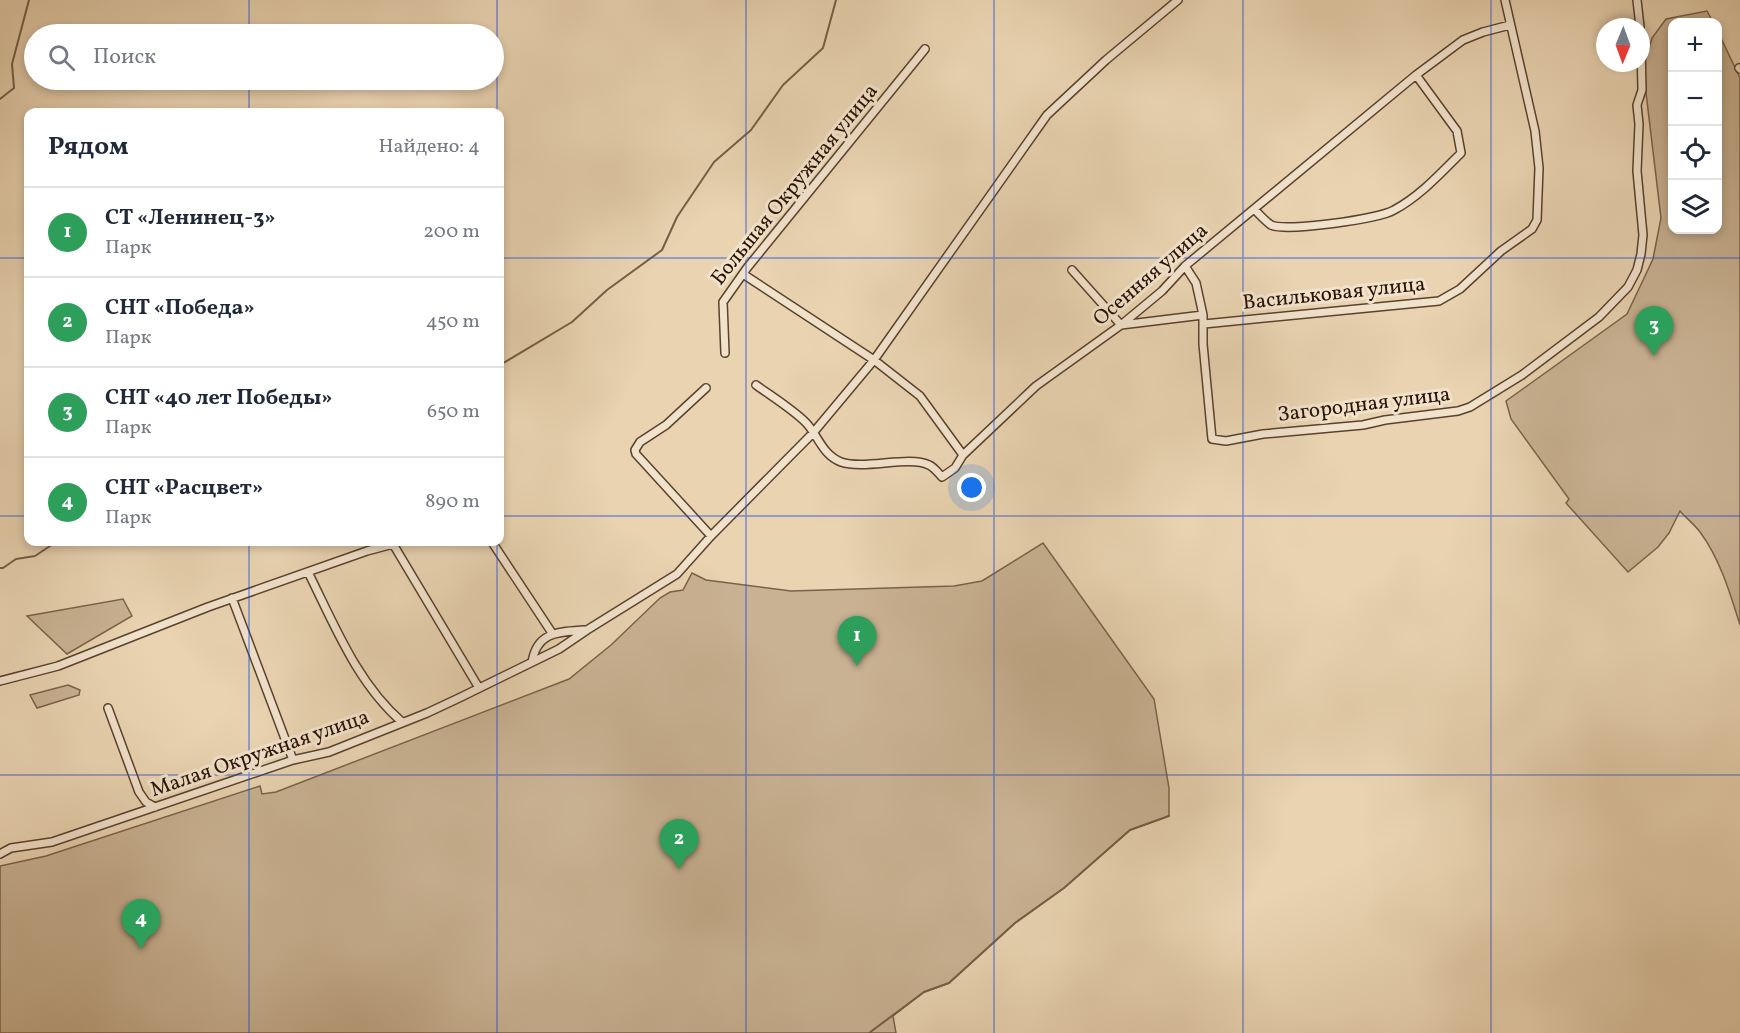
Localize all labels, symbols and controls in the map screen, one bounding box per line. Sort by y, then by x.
north arrow [1596,18,1650,72]
map controls [1668,18,1722,234]
button: + [1668,18,1722,72]
search box [24,24,504,90]
icon: search [45,41,78,74]
text: Поиск [93,42,156,73]
button: − [1668,72,1722,126]
street label: Большая Окружная улица [705,78,885,292]
button: locate [1668,126,1722,180]
text: Рядом [48,129,128,165]
text: Найдено: 4 [379,133,480,161]
button: layers [1668,180,1722,234]
text: СТ «Ленинец-3» [105,203,276,234]
street label: Осенняя улица [1087,217,1215,333]
text: 1 [63,218,72,246]
text: 200 m [423,218,480,246]
text: Парк [105,234,151,262]
street label: Васильковая улица [1241,270,1427,318]
text: СНТ «Победа» [105,293,255,324]
pin: 3 [1634,306,1674,356]
text: 2 [62,308,73,336]
text: 450 m [426,308,480,336]
text: Парк [105,324,151,352]
street label: Загородная улица [1276,380,1452,430]
text: СНТ «40 лет Победы» [105,383,333,414]
text: 3 [62,398,73,426]
text: 650 m [427,398,480,426]
text: Парк [105,414,151,442]
text: СНТ «Расцвет» [105,473,263,504]
your location [957,473,986,502]
text: 4 [61,488,74,516]
text: 890 m [425,488,480,516]
text: Парк [105,504,151,532]
pin: 1 [838,616,876,666]
street label: Малая Окружная улица [147,703,373,805]
pin: 2 [660,820,698,869]
pin: 4 [122,900,160,949]

